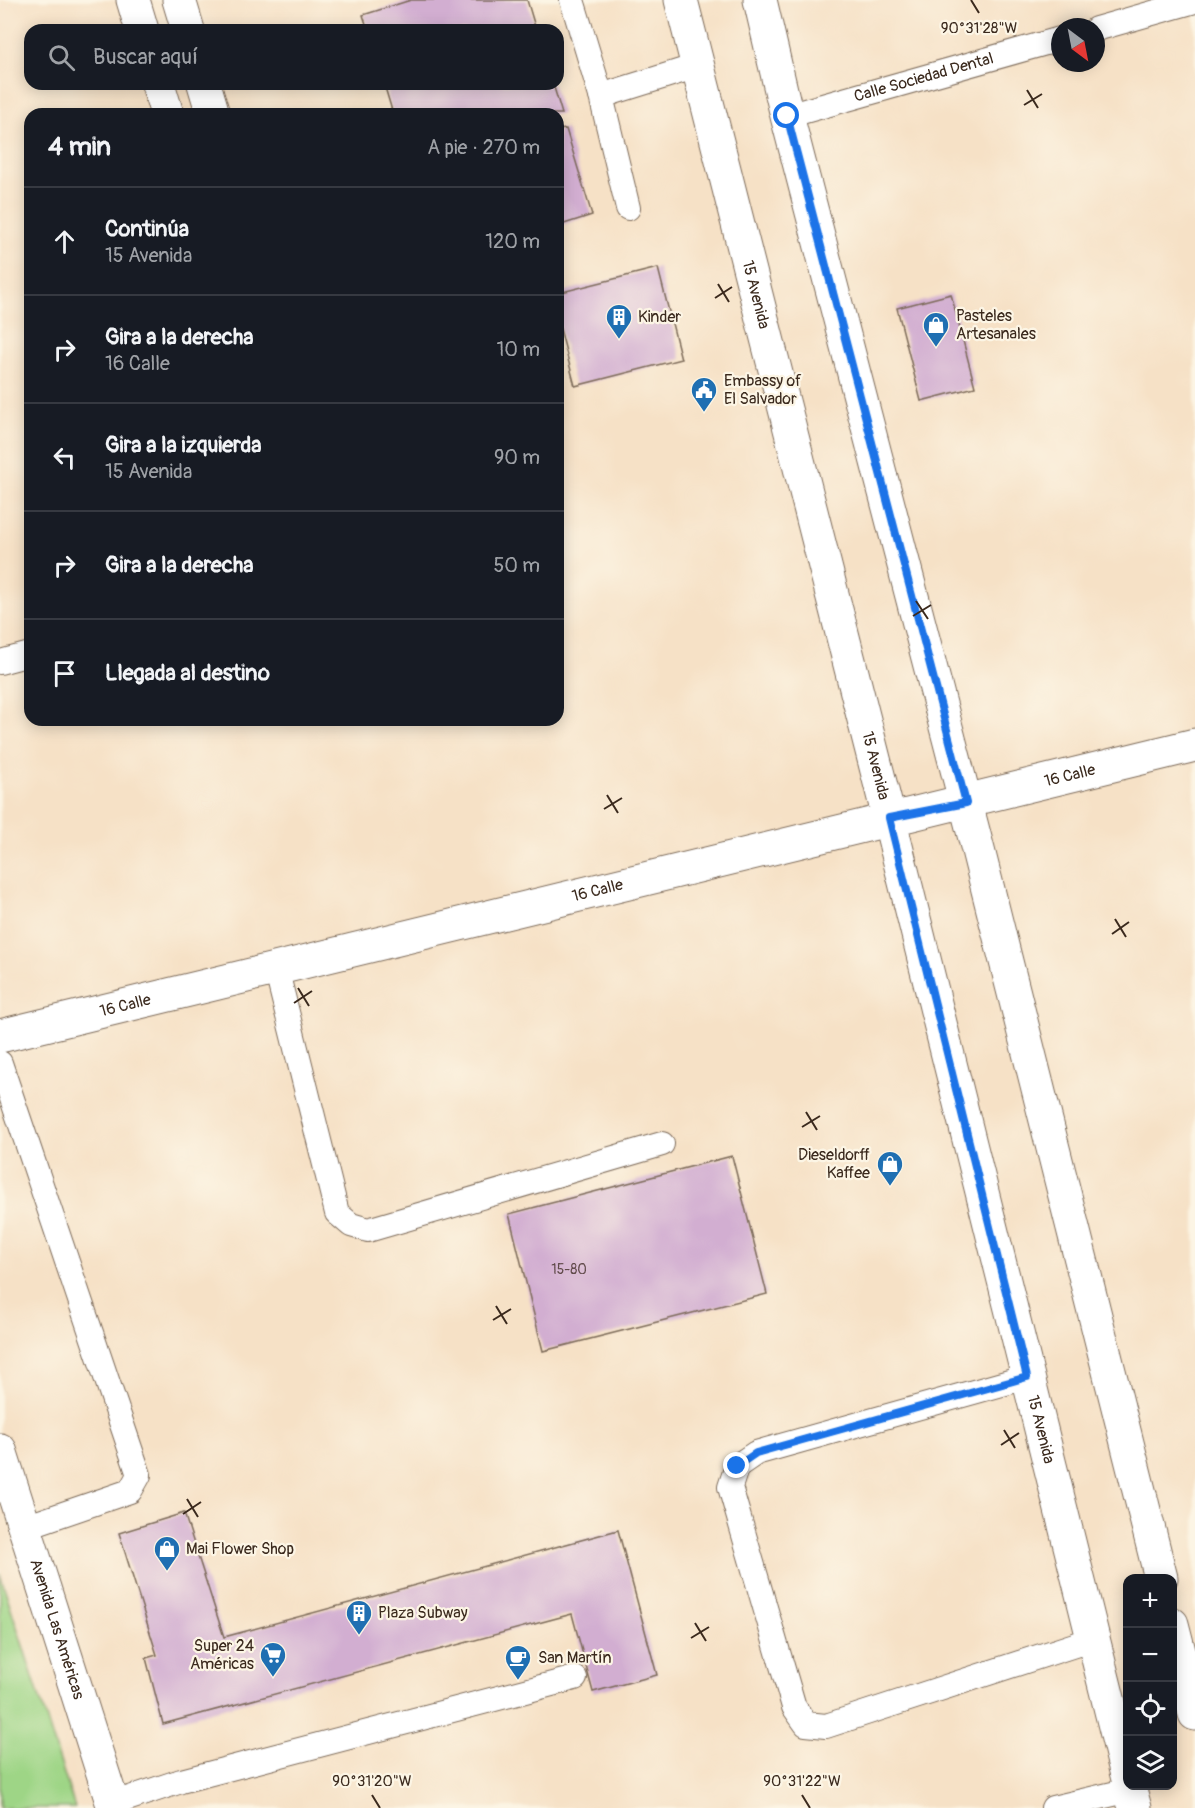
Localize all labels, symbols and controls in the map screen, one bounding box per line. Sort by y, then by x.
north arrow [1051,18,1105,72]
text: 90°31'28"W [941,19,1017,38]
search box [24,24,564,90]
icon: search [45,41,78,74]
text: Buscar aquí [93,43,198,71]
street label: Calle Sociedad Dental [852,48,996,107]
route start [773,102,799,128]
text: 4 min [48,131,111,163]
text: A pie · 270 m [427,135,540,160]
text: Continúa [105,215,189,243]
icon: ahead [48,225,81,258]
text: 120 m [485,229,540,254]
text: 15 Avenida [105,243,192,268]
street label: 15 Avenida [738,258,774,331]
building icon: Kinder [604,302,634,340]
place label: Pasteles Artesanales [956,306,1036,344]
place label: Kinder [638,307,681,327]
shop icon: Pasteles Artesanales [921,310,951,348]
text: Gira a la derecha [105,323,253,351]
icon: right [48,333,81,366]
text: 10 m [496,337,540,362]
text: 16 Calle [105,351,170,376]
place label: Embassy of El Salvador [724,371,802,409]
public building icon: Embassy of El Salvador [689,375,719,413]
text: Gira a la izquierda [105,431,262,459]
icon: left [48,441,81,474]
text: 90 m [494,445,540,470]
text: 15 Avenida [105,459,192,484]
icon: right [48,549,81,582]
text: Gira a la derecha [105,551,253,579]
text: 50 m [493,553,540,578]
icon: arrive [48,657,81,690]
text: Llegada al destino [105,659,270,687]
street label: 15 Avenida [857,729,894,802]
street label: 16 Calle [1042,760,1097,791]
street label: 16 Calle [570,875,625,906]
street label: 16 Calle [98,990,153,1021]
place label: Dieseldorff Kaffee [798,1145,871,1183]
shop icon: Dieseldorff Kaffee [875,1149,905,1187]
house number: 15-80 [551,1261,587,1278]
street label: 15 Avenida [1023,1393,1059,1466]
route end [723,1452,749,1478]
shop icon: Mai Flower Shop [152,1534,182,1572]
place label: Mai Flower Shop [186,1539,294,1559]
street label: Avenida Las Américas [25,1556,89,1702]
map controls [1123,1574,1177,1790]
button: + [1123,1574,1177,1628]
building icon: Plaza Subway [344,1598,374,1636]
place label: Plaza Subway [378,1603,468,1623]
button: − [1123,1628,1177,1682]
place label: Super 24 Américas [190,1636,254,1674]
supermarket icon: Super 24 Américas [258,1640,288,1678]
cafe icon: San Martín [503,1643,533,1681]
place label: San Martín [538,1648,611,1668]
button: locate [1123,1682,1177,1736]
button: layers [1123,1736,1177,1790]
text: 90°31'20"W [332,1772,412,1791]
text: 90°31'22"W [763,1772,841,1791]

